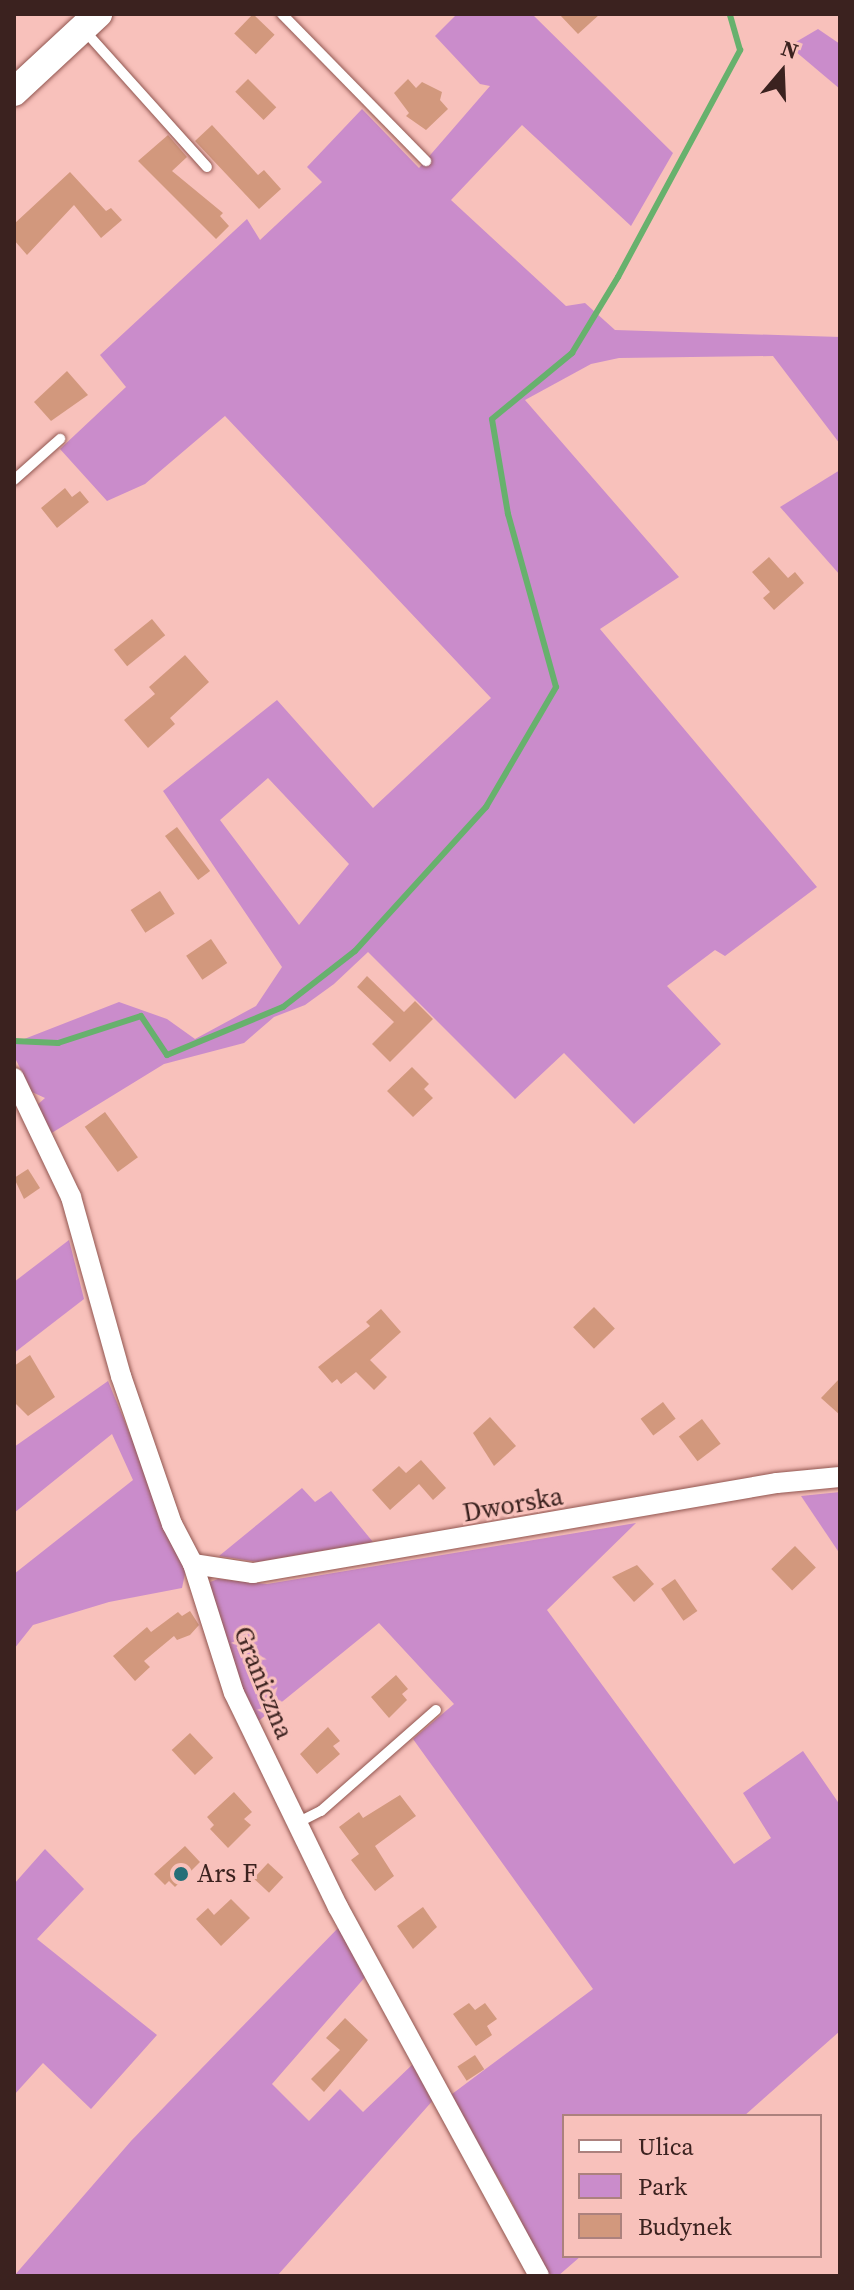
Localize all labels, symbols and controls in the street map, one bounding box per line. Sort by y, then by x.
north arrow [742,32,822,112]
text: N [777,33,802,66]
street label: Dworska [460,1481,566,1529]
street label: Graniczna [226,1622,300,1744]
place label: Ars F [197,1858,257,1890]
marker: Ars F [172,1865,190,1883]
legend [562,2114,822,2258]
text: Ulica [638,2130,694,2163]
text: Park [638,2170,687,2203]
text: Budynek [638,2210,732,2243]

